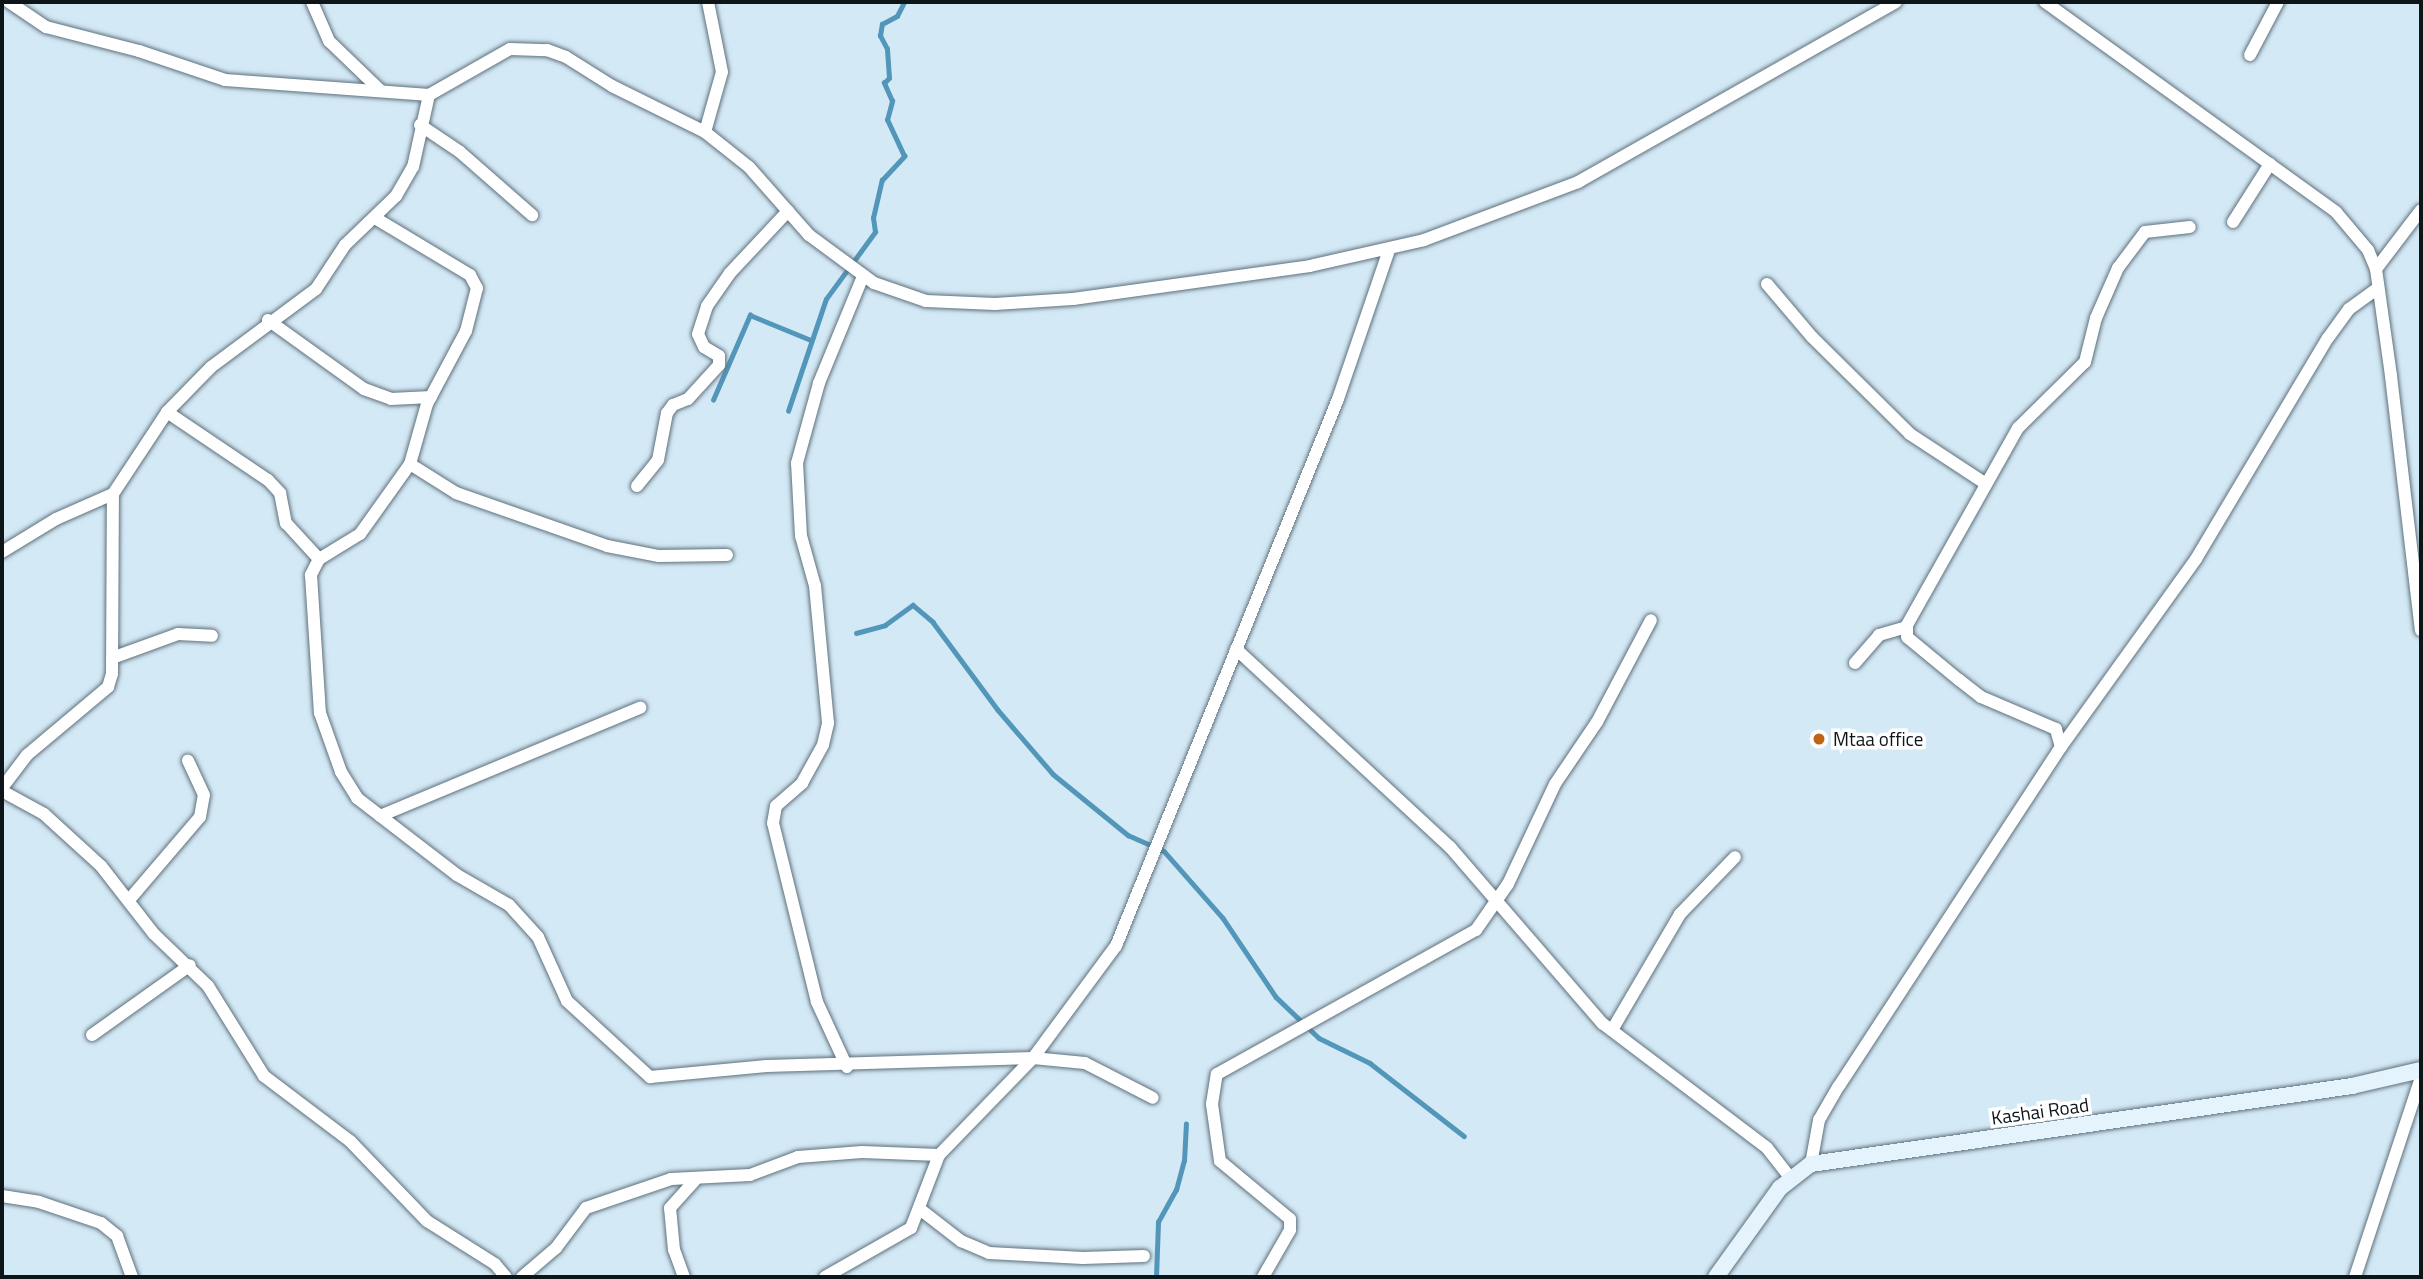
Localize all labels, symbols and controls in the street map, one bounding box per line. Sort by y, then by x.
place label: Mtaa office [1833,728,1923,750]
marker: Mtaa office [1811,731,1827,747]
street label: Kashai Road [1990,1093,2090,1129]

